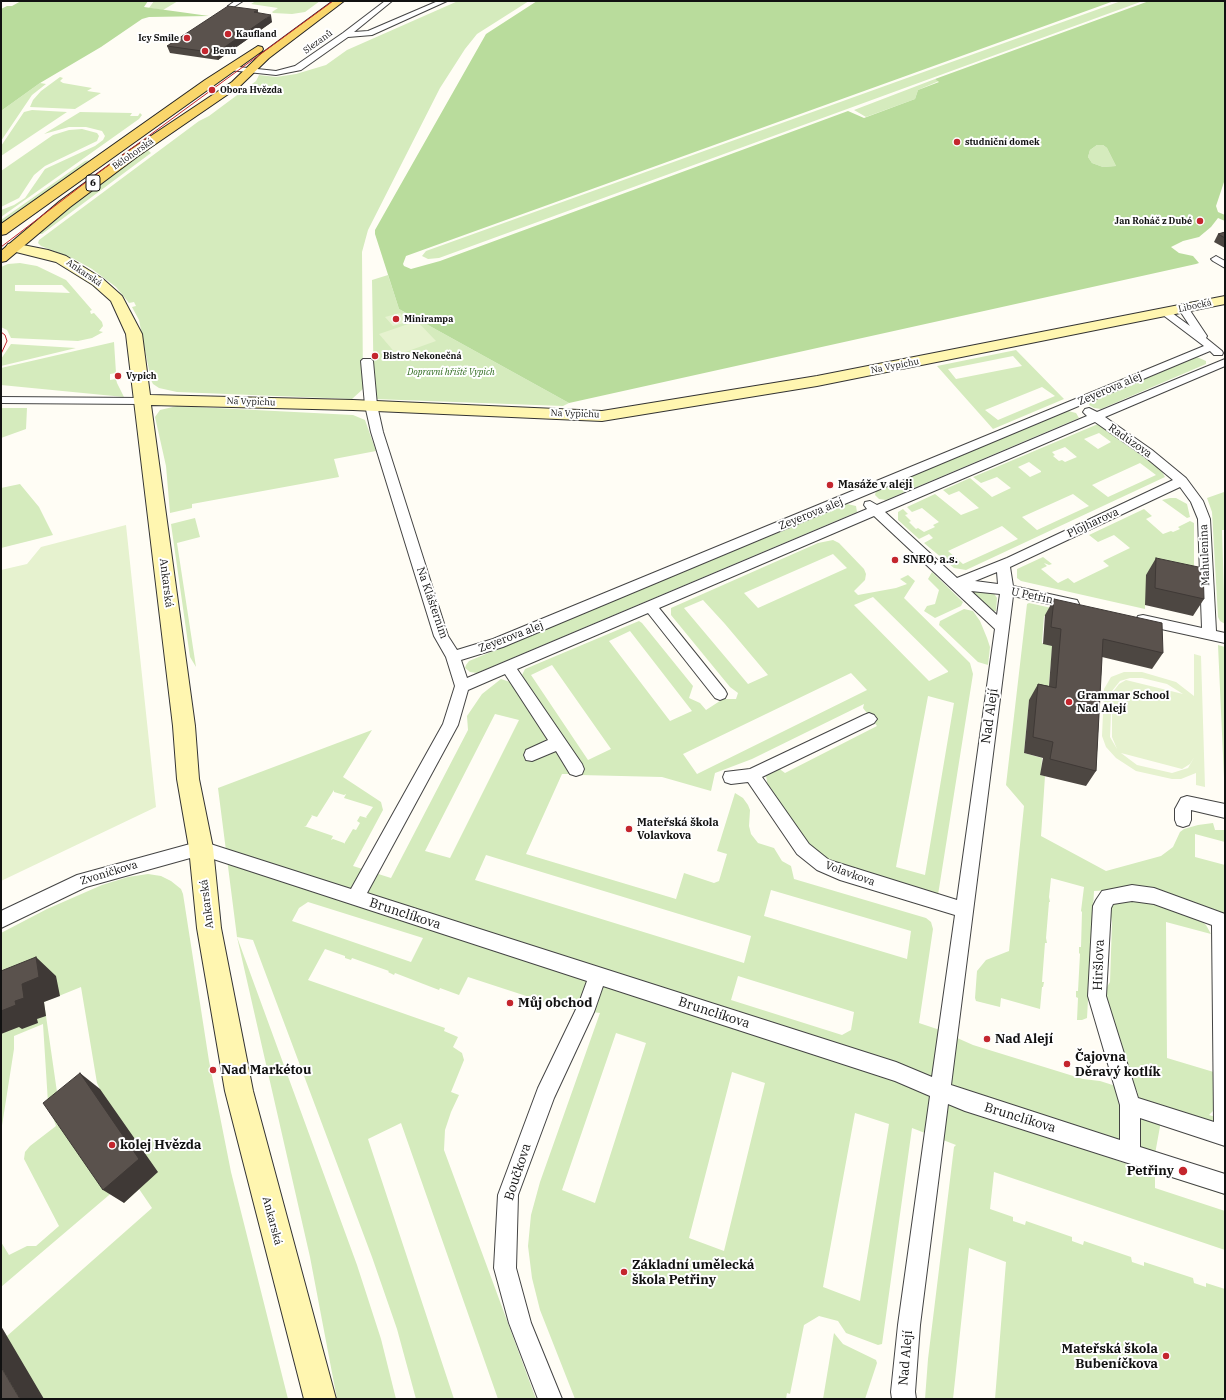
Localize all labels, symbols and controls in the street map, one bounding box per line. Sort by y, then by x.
street label: Slezanů [301,28,335,56]
marker: Kaufland [223,29,233,39]
place label: Kaufland [236,29,277,39]
place label: Icy Smile [138,33,179,43]
marker: Icy Smile [182,33,192,43]
marker: Benu [200,46,210,56]
place label: Benu [213,46,236,56]
marker: Obora Hvězda [207,85,217,95]
place label: Obora Hvězda [220,85,282,95]
street label: Bělohorská [110,136,156,172]
marker: studniční domek [952,137,962,147]
place label: studniční domek [965,137,1040,147]
road number: 6 [86,175,100,191]
place label: Jan Roháč z Dubé [1115,216,1192,226]
marker: Jan Roháč z Dubé [1195,216,1205,226]
street label: Ankarská [64,257,104,289]
street label: Libocká [1177,297,1213,315]
marker: Minirampa [391,314,401,324]
place label: Minirampa [404,314,453,324]
marker: Bistro Nekonečná [370,351,380,361]
place label: Bistro Nekonečná [383,351,462,361]
street label: Na Vypichu [870,356,920,376]
park label: Dopravní hřiště Vypich [407,367,495,377]
street label: Zeyerova alej [1076,370,1144,408]
marker: Vypich [113,371,123,381]
place label: Vypich [126,371,157,381]
street label: Na Vypichu [226,396,276,408]
street label: Na Vypichu [550,408,600,420]
street label: Radúzova [1106,421,1154,461]
place label: Masáže v aleji [838,478,912,492]
marker: Masáže v aleji [825,480,835,490]
street label: Zeyerova alej [777,495,845,533]
street label: Plojharova [1065,505,1121,541]
street label: Mahulenina [1197,524,1213,586]
place label: SNEO, a.s. [903,553,958,567]
marker: SNEO, a.s. [890,555,900,565]
street label: Ankarská [156,558,176,608]
street label: Na Klášterním [414,565,450,641]
street label: U Petřin [1010,585,1054,607]
street label: Zeyerova alej [477,619,545,655]
street label: Nad Alejí [978,687,1002,745]
place label: Grammar School Nad Alejí [1077,689,1169,715]
marker: Grammar School Nad Alejí [1064,697,1074,707]
place label: Mateřská škola Volavkova [637,816,719,842]
marker: Mateřská škola Volavkova [624,824,634,834]
street label: Zvoníčkova [79,858,139,888]
street label: Volavkova [823,859,877,889]
street label: Ankarská [197,879,217,929]
street label: Brunclíkova [367,895,443,933]
street label: Hiršlova [1090,939,1108,991]
street label: Brunclíkova [676,994,752,1032]
place label: Můj obchod [518,995,592,1011]
marker: Můj obchod [505,998,515,1008]
place label: Nad Alejí [995,1031,1053,1047]
marker: Nad Alejí [982,1034,992,1044]
place label: Čajovna Děravý kotlík [1075,1049,1161,1080]
marker: Čajovna Děravý kotlík [1062,1059,1072,1069]
place label: Nad Markétou [221,1062,311,1078]
marker: Nad Markétou [208,1065,218,1075]
street label: Brunclíkova [982,1100,1058,1136]
place label: kolej Hvězda [120,1137,201,1153]
marker: kolej Hvězda [107,1140,117,1150]
street label: Boučkova [501,1141,535,1203]
place label: Petřiny [1127,1163,1174,1179]
marker: Petřiny [1177,1165,1189,1177]
street label: Ankarská [259,1195,285,1247]
place label: Základní umělecká škola Petřiny [632,1257,754,1288]
marker: Základní umělecká škola Petřiny [619,1267,629,1277]
street label: Nad Alejí [896,1330,916,1386]
place label: Mateřská škola Bubeníčkova [1061,1341,1158,1372]
marker: Mateřská škola Bubeníčkova [1161,1351,1171,1361]

